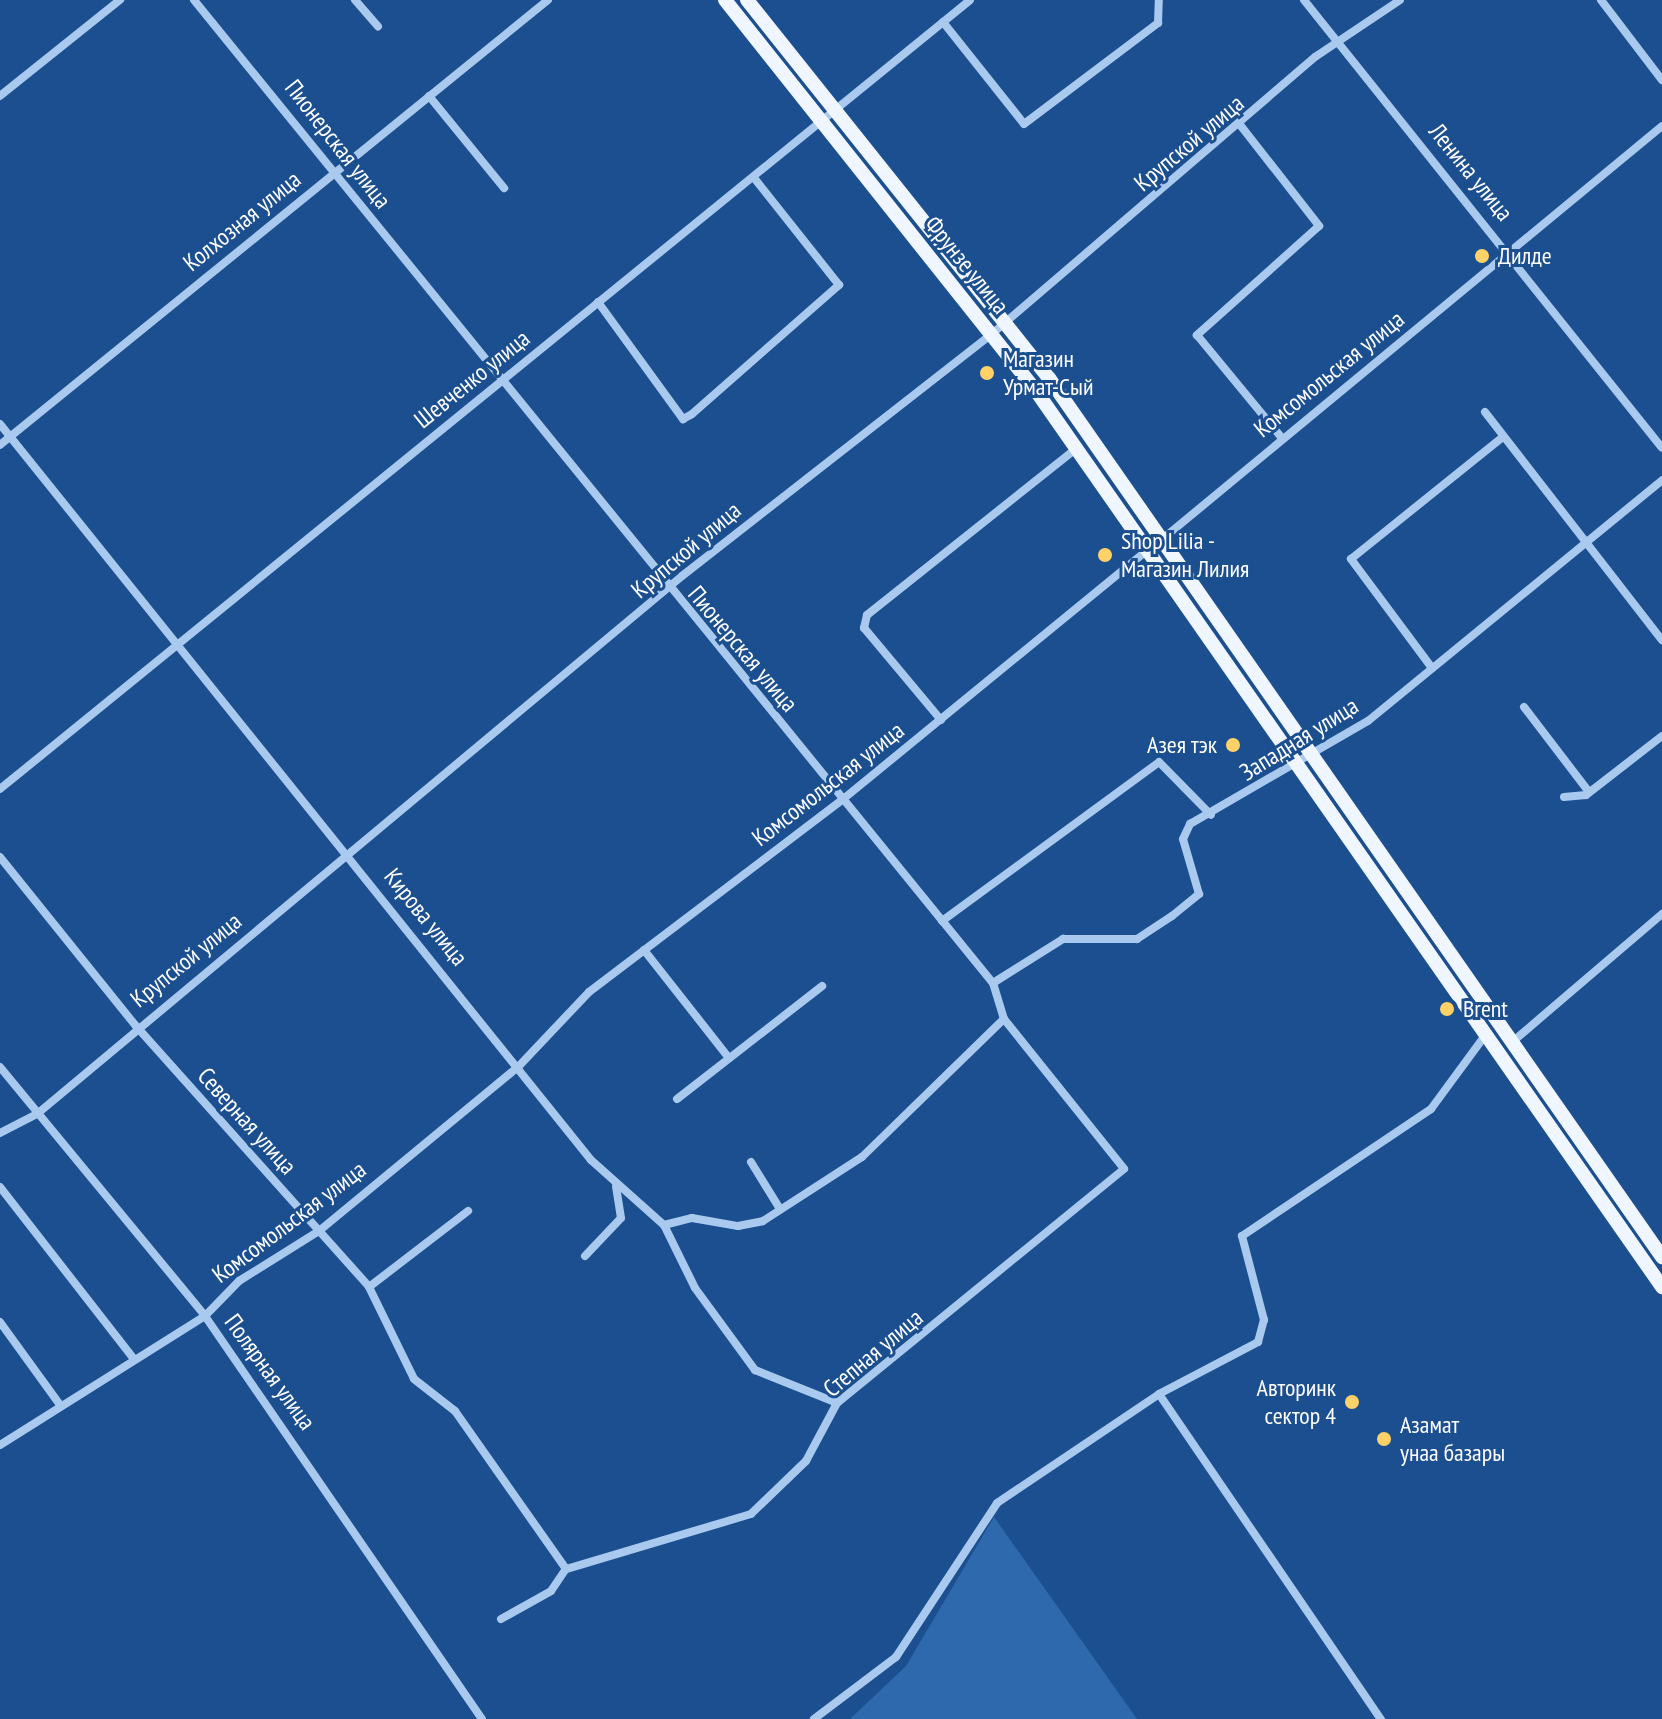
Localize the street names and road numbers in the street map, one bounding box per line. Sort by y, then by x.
street label: Пионерская улица [279,74,397,214]
street label: Крупской улица [1128,89,1250,197]
street label: Ленина улица [1423,117,1519,227]
street label: Колхозная улица [177,165,307,277]
street label: Фрунзе улица [919,210,1015,320]
street label: Комсомольская улица [1248,305,1410,443]
street label: Шевченко улица [409,324,535,434]
street label: Крупской улица [625,496,747,604]
street label: Пионерская улица [682,580,804,718]
street label: Западная улица [1235,691,1363,787]
street label: Комсомольская улица [746,716,910,852]
street label: Кирова улица [378,863,474,971]
street label: Крупской улица [125,907,247,1013]
street label: Северная улица [192,1062,302,1180]
street label: Комсомольская улица [207,1155,371,1289]
street label: Степная улица [817,1303,929,1403]
street label: Полярная улица [218,1308,322,1436]

